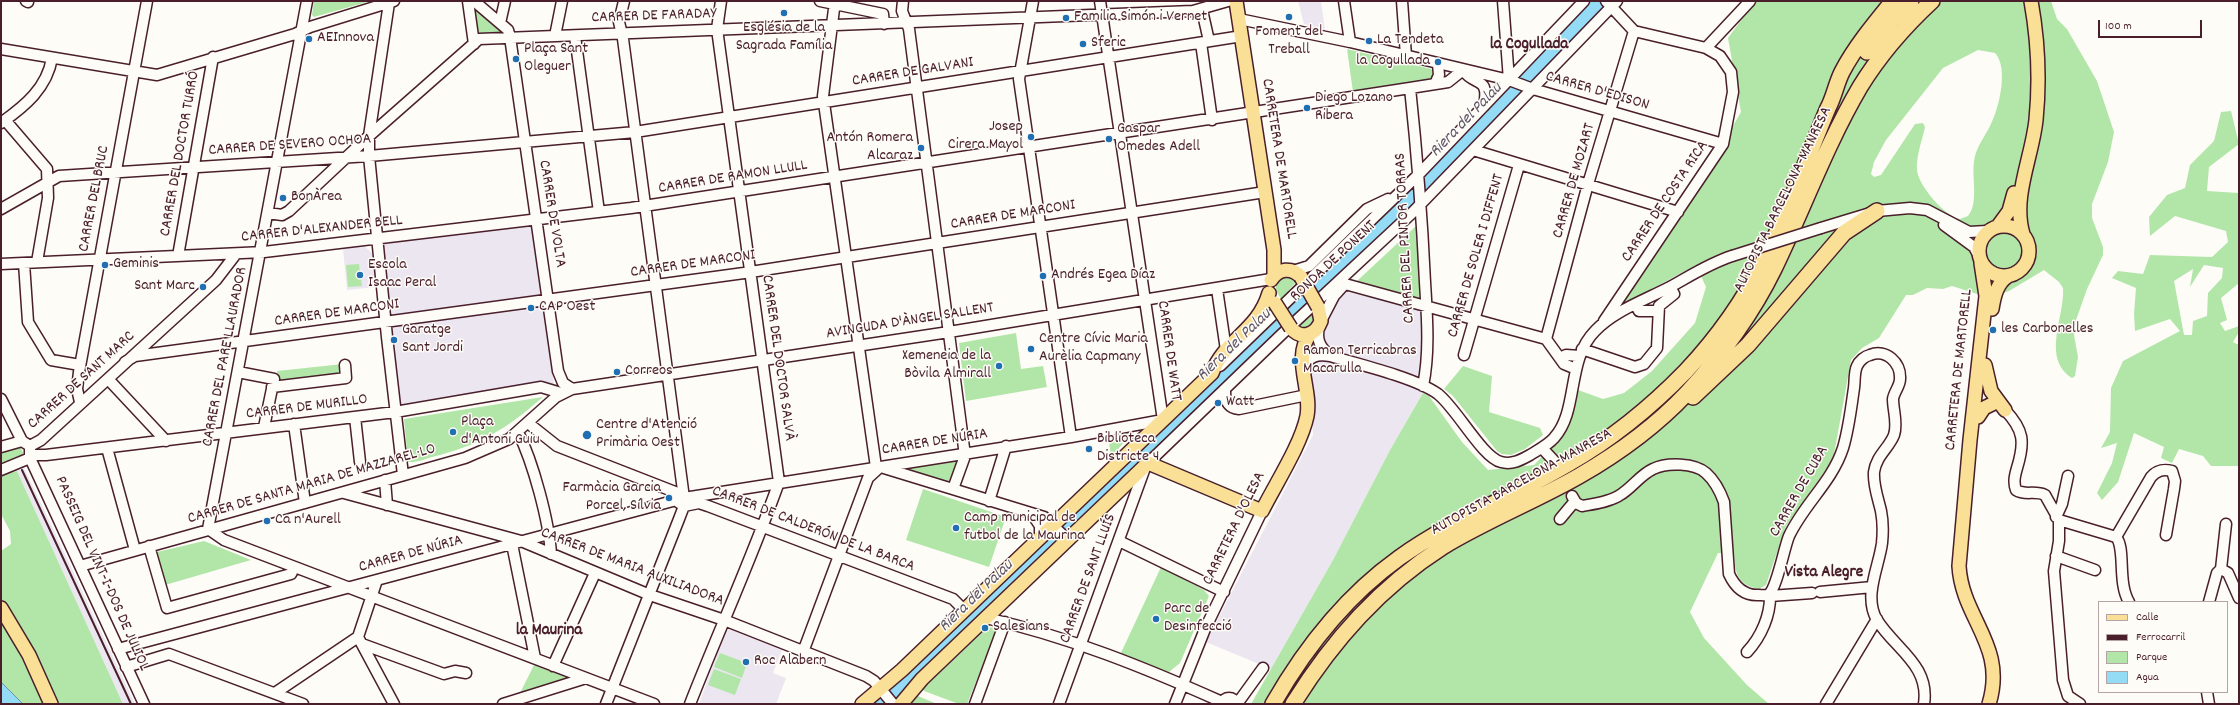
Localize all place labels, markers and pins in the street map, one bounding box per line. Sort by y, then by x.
marker: Església de la Sagrada Família [779,8,789,18]
place label: Familia Simón i Vernet [1074,8,1207,28]
marker: Foment del Treball [1284,12,1294,22]
marker: Familia Simón i Vernet [1061,13,1071,23]
place label: Església de la Sagrada Família [736,19,832,57]
place label: Foment del Treball [1255,23,1323,61]
place label: AEInnova [317,29,374,49]
place label: La Tendeta [1377,31,1443,51]
marker: AEInnova [304,34,314,44]
place label: Sferic [1091,34,1126,54]
marker: La Tendeta [1364,36,1374,46]
marker: Sferic [1078,39,1088,49]
place label: Plaça Sant Oleguer [524,40,588,78]
place label: la Cogullada [1356,52,1430,72]
marker: Plaça Sant Oleguer [511,54,521,64]
marker: la Cogullada [1433,57,1443,67]
place label: Diego Lozano Ribera [1315,89,1393,127]
marker: Diego Lozano Ribera [1302,103,1312,113]
place label: Josep Cirera Mayol [948,118,1023,156]
place label: Gaspar Omedes Adell [1117,120,1200,158]
place label: Antón Romera Alcaraz [826,129,913,167]
marker: Josep Cirera Mayol [1026,132,1036,142]
marker: Gaspar Omedes Adell [1104,134,1114,144]
marker: Antón Romera Alcaraz [916,143,926,153]
place label: BonÀrea [291,188,342,208]
marker: BonÀrea [278,193,288,203]
place label: Geminis [113,255,159,275]
place label: Escola Isaac Peral [368,256,436,294]
marker: Geminis [100,260,110,270]
place label: Andrés Egea Díaz [1051,266,1155,286]
marker: Escola Isaac Peral [355,270,365,280]
marker: Andrés Egea Díaz [1038,271,1048,281]
place label: Sant Marc [134,277,195,297]
marker: Sant Marc [198,282,208,292]
place label: CAP Oest [539,298,595,318]
marker: CAP Oest [526,303,536,313]
place label: les Carbonelles [2001,320,2093,340]
place label: Garatge Sant Jordi [402,321,463,359]
marker: les Carbonelles [1988,325,1998,335]
place label: Centre Cívic Maria Aurèlia Capmany [1039,330,1148,368]
marker: Garatge Sant Jordi [389,335,399,345]
place label: Ramon Terricabras Macarulla [1303,342,1417,380]
marker: Centre Cívic Maria Aurèlia Capmany [1026,344,1036,354]
place label: Xemeneia de la Bòvila Almirall [902,347,991,385]
marker: Ramon Terricabras Macarulla [1290,356,1300,366]
marker: Xemeneia de la Bòvila Almirall [994,361,1004,371]
place label: Correos [625,362,673,382]
marker: Correos [612,367,622,377]
place label: Watt [1226,393,1254,413]
marker: Watt [1213,398,1223,408]
place label: Plaça d'Antoni Guiu [461,413,540,451]
place label: Centre d'Atenció Primària Oest [596,416,697,454]
marker: Plaça d'Antoni Guiu [448,427,458,437]
marker: Centre d'Atenció Primària Oest [581,429,593,441]
place label: Biblioteca Districte 4 [1097,430,1159,468]
marker: Biblioteca Districte 4 [1084,444,1094,454]
place label: Farmàcia Garcia Porcel, Sílvia [563,479,661,517]
marker: Farmàcia Garcia Porcel, Sílvia [664,493,674,503]
place label: Camp municipal de futbol de la Maurina [964,509,1085,547]
place label: Ca n'Aurell [275,511,341,531]
marker: Ca n'Aurell [262,516,272,526]
marker: Camp municipal de futbol de la Maurina [951,523,961,533]
place label: Parc de Desinfecció [1164,600,1232,638]
marker: Parc de Desinfecció [1151,614,1161,624]
place label: Salesians [993,618,1050,638]
marker: Salesians [980,623,990,633]
place label: Roc Alabern [754,652,826,672]
marker: Roc Alabern [741,657,751,667]

